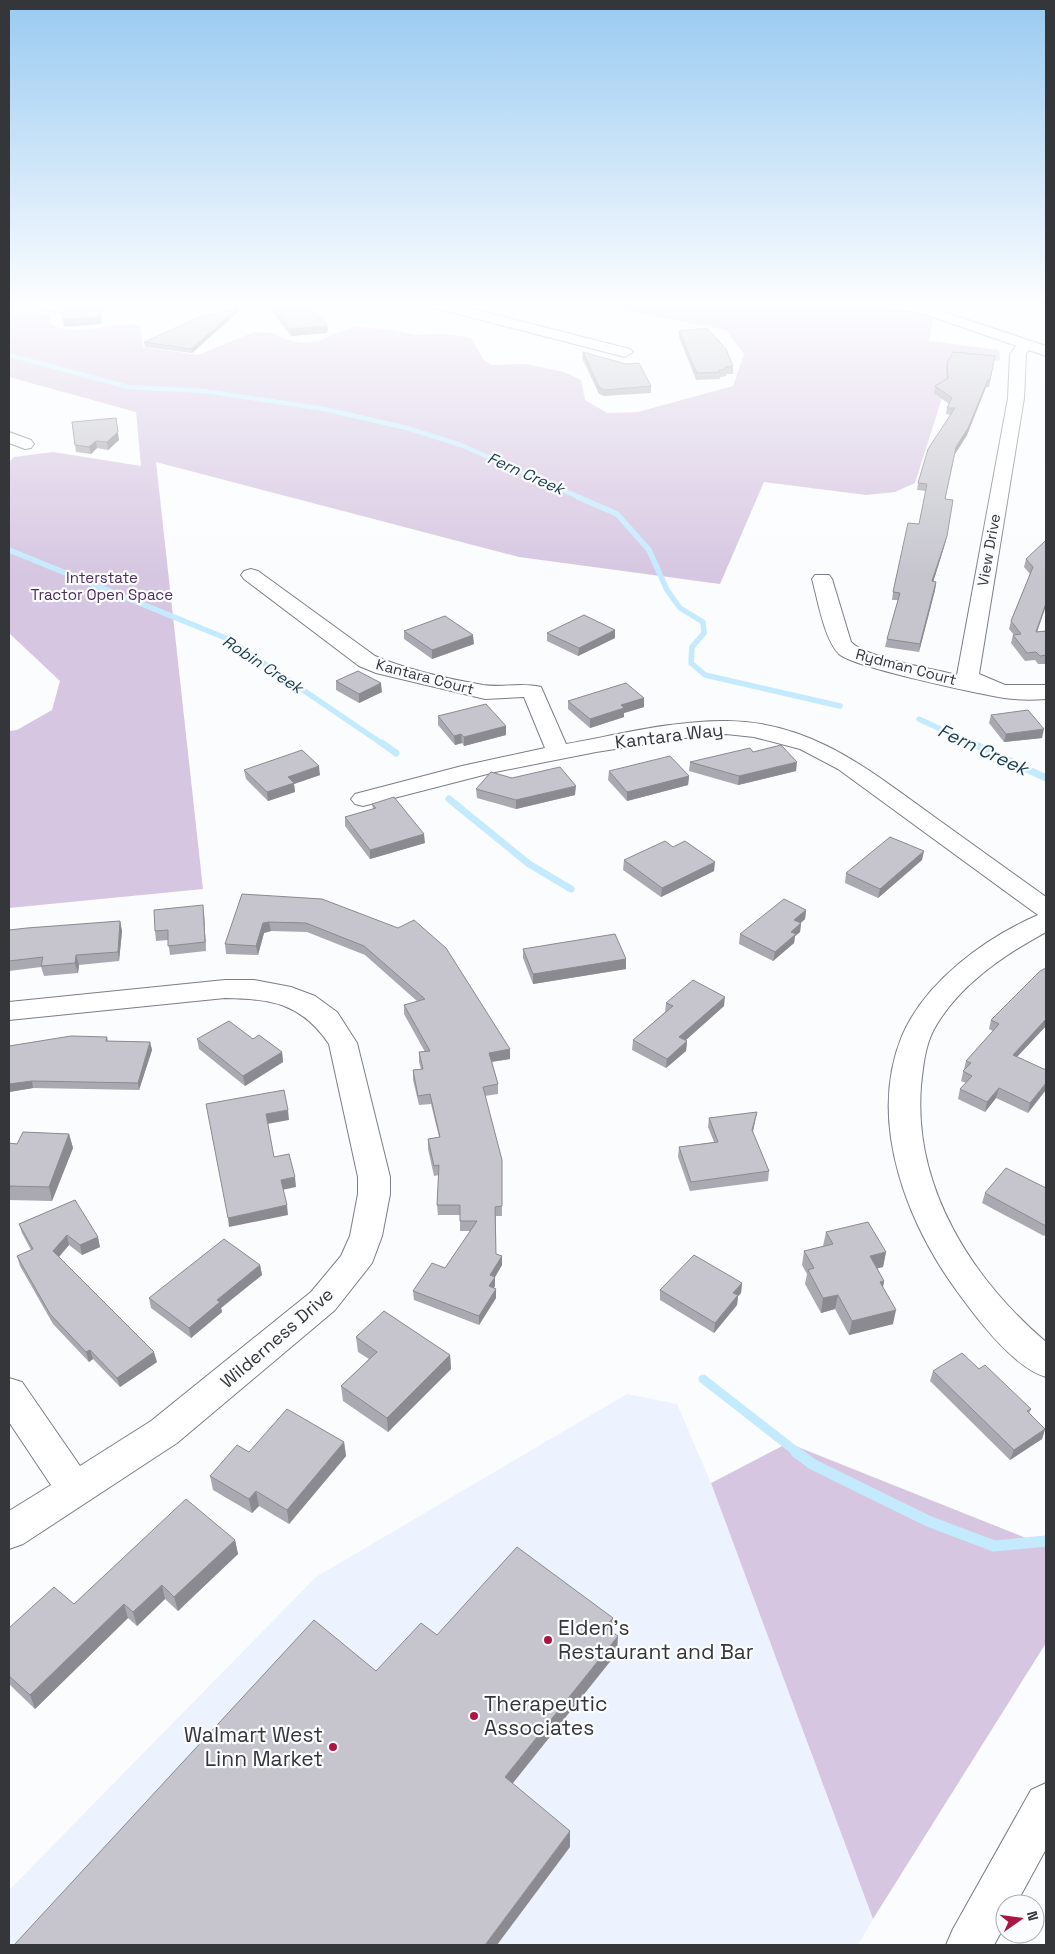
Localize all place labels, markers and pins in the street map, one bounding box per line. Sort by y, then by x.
place label: Elden's Restaurant and Bar [558,1614,754,1665]
marker: Elden's Restaurant and Bar [542,1634,554,1646]
place label: Therapeutic Associates [484,1690,607,1741]
marker: Therapeutic Associates [468,1710,480,1722]
place label: Walmart West Linn Market [184,1721,323,1772]
marker: Walmart West Linn Market [327,1741,339,1753]

